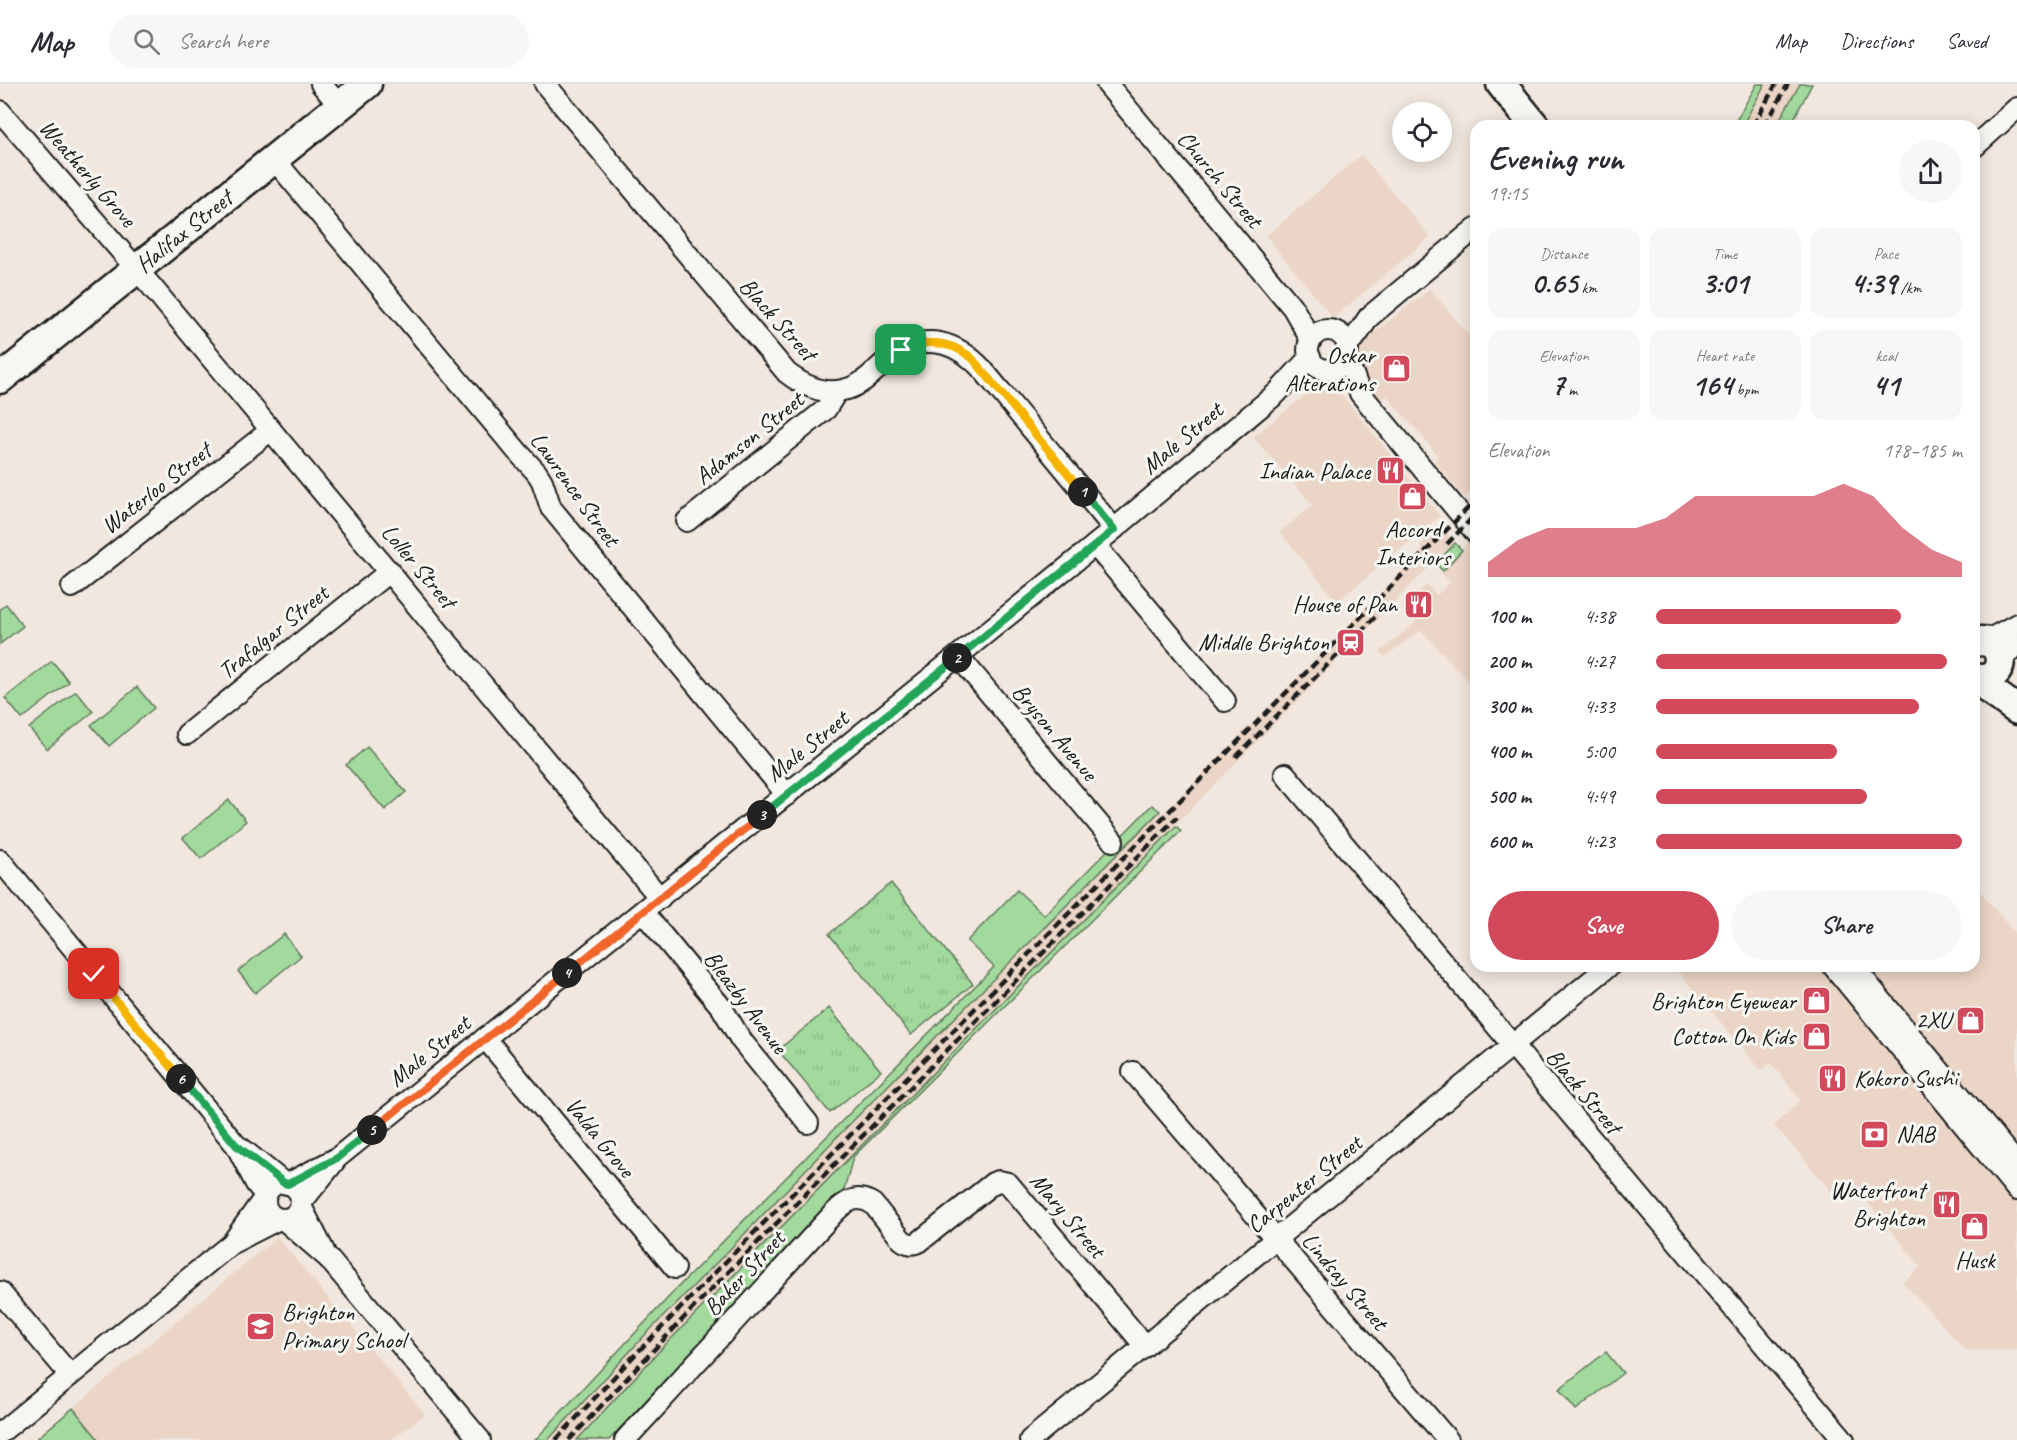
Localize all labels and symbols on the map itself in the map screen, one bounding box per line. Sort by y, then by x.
street label: Weatherly Grove [33,113,144,235]
street label: Church Street [1171,124,1271,235]
street label: Halifax Street [129,181,241,279]
street label: Black Street [733,271,825,369]
pin [875,324,926,375]
place label: Oskar Alterations [1285,340,1377,398]
shop icon: Oskar Alterations [1380,353,1412,385]
street label: Adamson Street [688,384,811,491]
street label: Male Street [1135,394,1230,481]
street label: Lawrence Street [523,426,628,554]
street label: Waterloo Street [95,434,219,540]
restaurant icon: Indian Palace [1375,455,1407,487]
place label: Indian Palace [1259,456,1372,486]
pin: 1 [1068,477,1098,507]
shop icon: Accord Interiors [1397,480,1429,512]
place label: Accord Interiors [1376,514,1452,572]
street label: Loller Street [375,518,465,617]
street label: Trafalgar Street [212,577,336,686]
restaurant icon: House of Pan [1402,588,1434,620]
place label: House of Pan [1293,589,1398,619]
station icon: Middle Brighton [1334,626,1366,658]
place label: Middle Brighton [1198,627,1329,657]
pin: 2 [942,643,972,673]
street label: Bryson Avenue [1006,677,1106,788]
street label: Male Street [760,702,856,788]
pin: 3 [747,800,777,830]
street label: Bleazby Avenue [697,944,796,1061]
pin [68,948,119,999]
pin: 4 [552,958,582,988]
shop icon: Brighton Eyewear [1801,985,1833,1017]
place label: Brighton Eyewear [1651,986,1798,1016]
shop icon: 2XU [1955,1004,1987,1036]
place label: 2XU [1916,1005,1954,1035]
street label: Male Street [382,1007,478,1093]
shop icon: Cotton On Kids [1800,1020,1832,1052]
place label: Cotton On Kids [1671,1021,1797,1051]
street label: Black Street [1540,1042,1630,1142]
restaurant icon: Kokoro Sushi [1817,1062,1849,1094]
place label: Kokoro Sushi [1854,1063,1960,1093]
pin: 6 [166,1064,196,1094]
street label: Valda Grove [559,1091,643,1185]
pin: 5 [357,1115,387,1145]
bank icon: NAB [1859,1118,1891,1150]
place label: NAB [1896,1119,1936,1149]
street label: Carpenter Street [1240,1127,1369,1240]
street label: Mary Street [1024,1166,1114,1265]
place label: Waterfront Brighton [1830,1175,1928,1233]
restaurant icon: Waterfront Brighton [1930,1188,1962,1220]
shop icon: Husk [1959,1211,1991,1243]
street label: Baker Street [697,1223,792,1322]
street label: Lindsay Street [1295,1226,1396,1338]
place label: Husk [1955,1245,1997,1275]
place label: Brighton Primary School [282,1297,409,1355]
school or university icon: Brighton Primary School [245,1310,277,1342]

